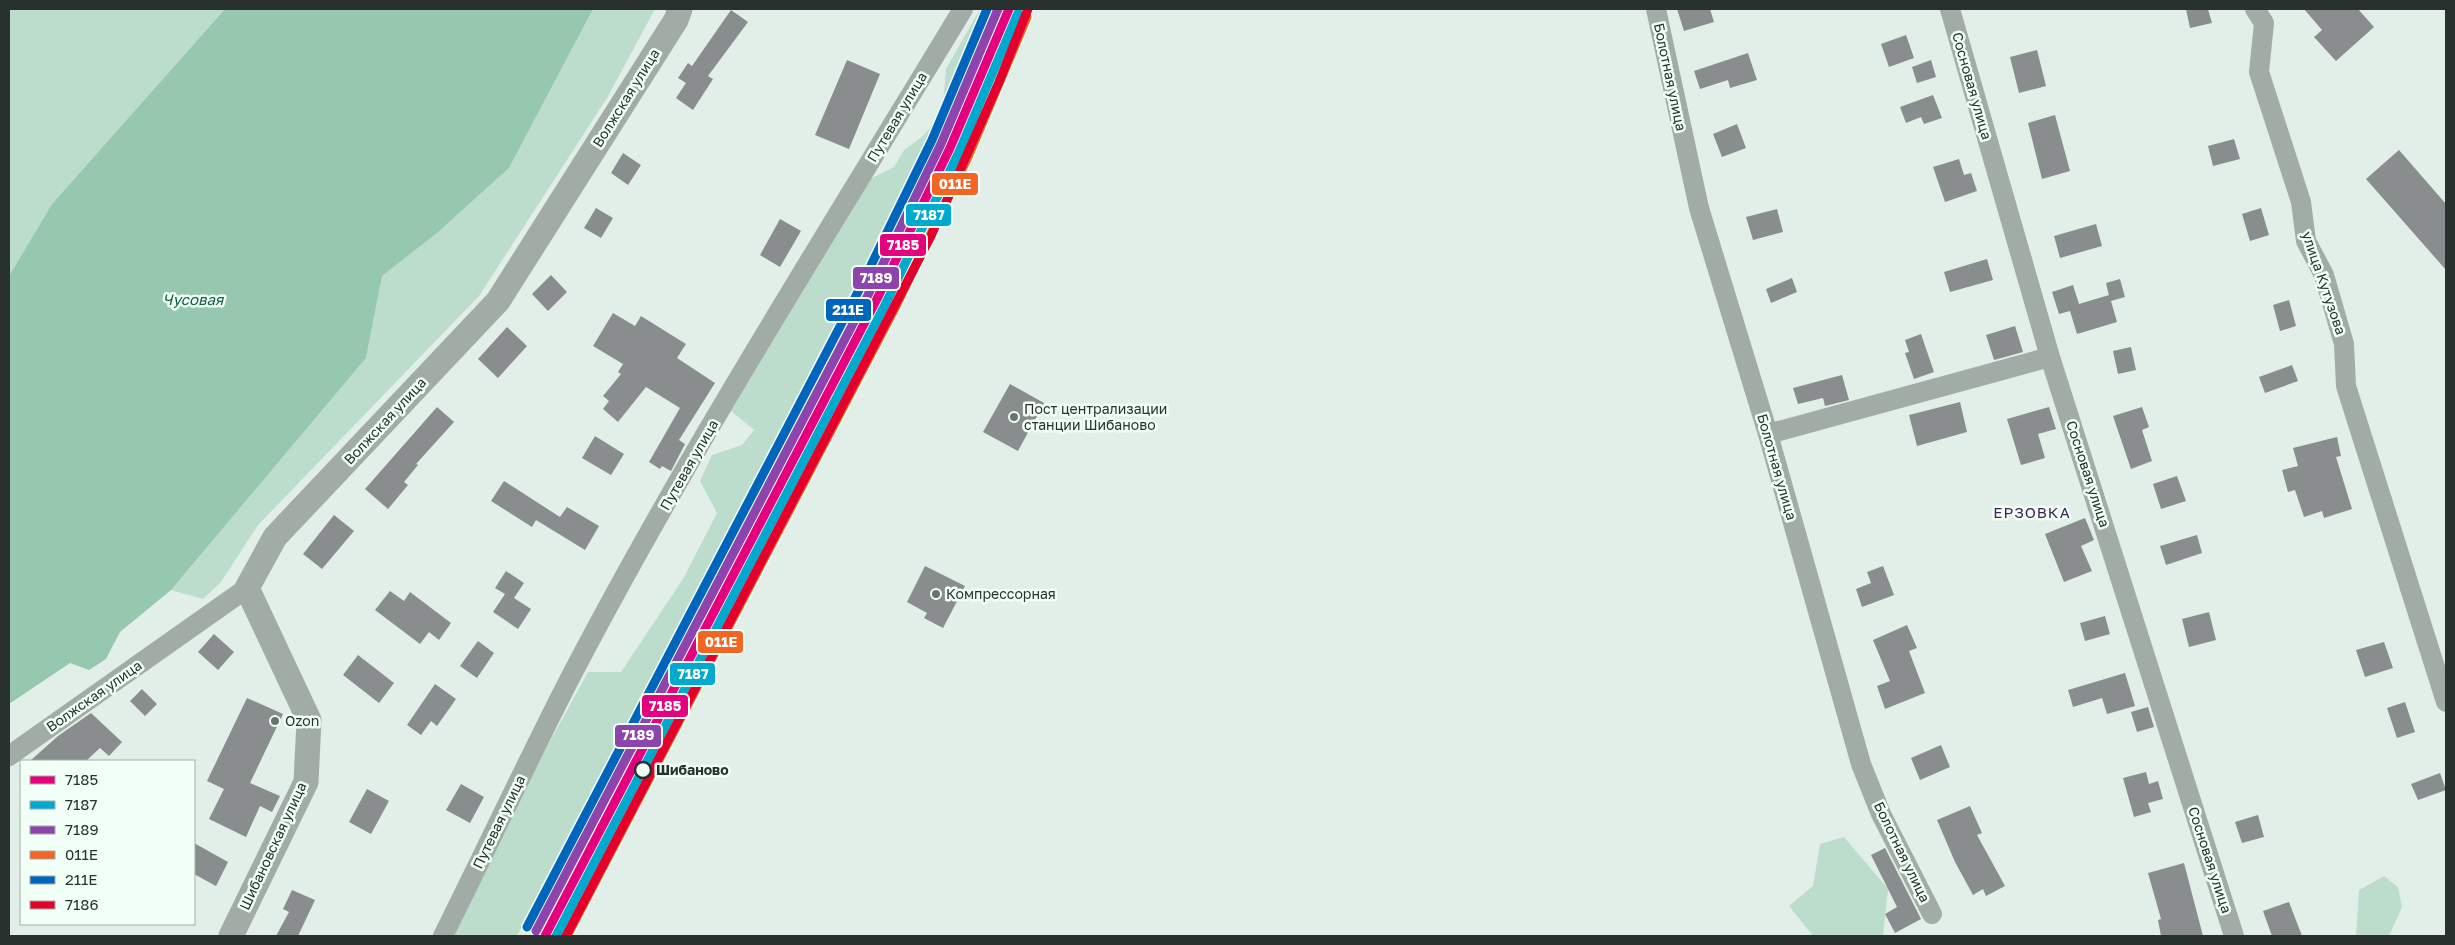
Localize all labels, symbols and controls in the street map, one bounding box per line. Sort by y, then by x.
street label: Болотная улица [1651,21,1690,132]
street label: Сосновая улица [1949,30,1996,141]
street label: Волжская улица [589,45,663,150]
street label: Путевая улица [863,69,930,165]
line badge: 011Е [931,172,979,196]
text: 011Е [939,175,971,192]
line badge: 7187 [905,203,952,227]
text: 7187 [913,206,945,223]
street label: улица Кутузова [2299,229,2350,337]
line badge: 7185 [879,233,927,257]
text: 7185 [887,236,920,253]
line badge: 7189 [852,266,900,290]
text: 7189 [860,269,892,286]
water label: Чусовая [163,290,225,309]
line badge: 211Е [825,298,872,322]
text: 211Е [832,301,864,318]
street label: Волжская улица [340,374,429,468]
place label: Пост централизации станции Шибаново [1024,400,1167,433]
marker: Пост централизации станции Шибаново [1008,411,1020,423]
street label: Болотная улица [1754,412,1801,522]
street label: Путевая улица [656,416,721,513]
street label: Сосновая улица [2063,419,2114,529]
district label: ЕРЗОВКА [1993,503,2071,521]
place label: Компрессорная [946,585,1056,602]
marker: Компрессорная [930,588,942,600]
line badge: 011Е [697,630,744,654]
text: 011Е [705,633,737,650]
street label: Волжская улица [43,656,145,735]
line badge: 7187 [669,662,716,686]
text: 7187 [677,665,709,682]
line badge: 7185 [641,694,689,718]
text: 7185 [649,697,682,714]
place label: Ozon [285,712,319,729]
marker: Ozon [269,715,281,727]
line badge: 7189 [614,724,662,748]
text: 7189 [622,726,654,743]
legend [20,760,195,925]
marker: Шибаново [634,761,652,779]
place label: Шибаново [656,761,729,778]
text: 7185 [65,770,98,788]
street label: Путевая улица [469,772,528,871]
street label: Шибановская улица [235,779,310,912]
text: 7187 [65,795,97,813]
street label: Болотная улица [1871,799,1934,905]
street label: Сосновая улица [2185,805,2236,915]
text: 7189 [65,820,98,838]
text: 011Е [65,845,98,863]
text: 211Е [65,870,97,888]
text: 7186 [65,895,98,913]

